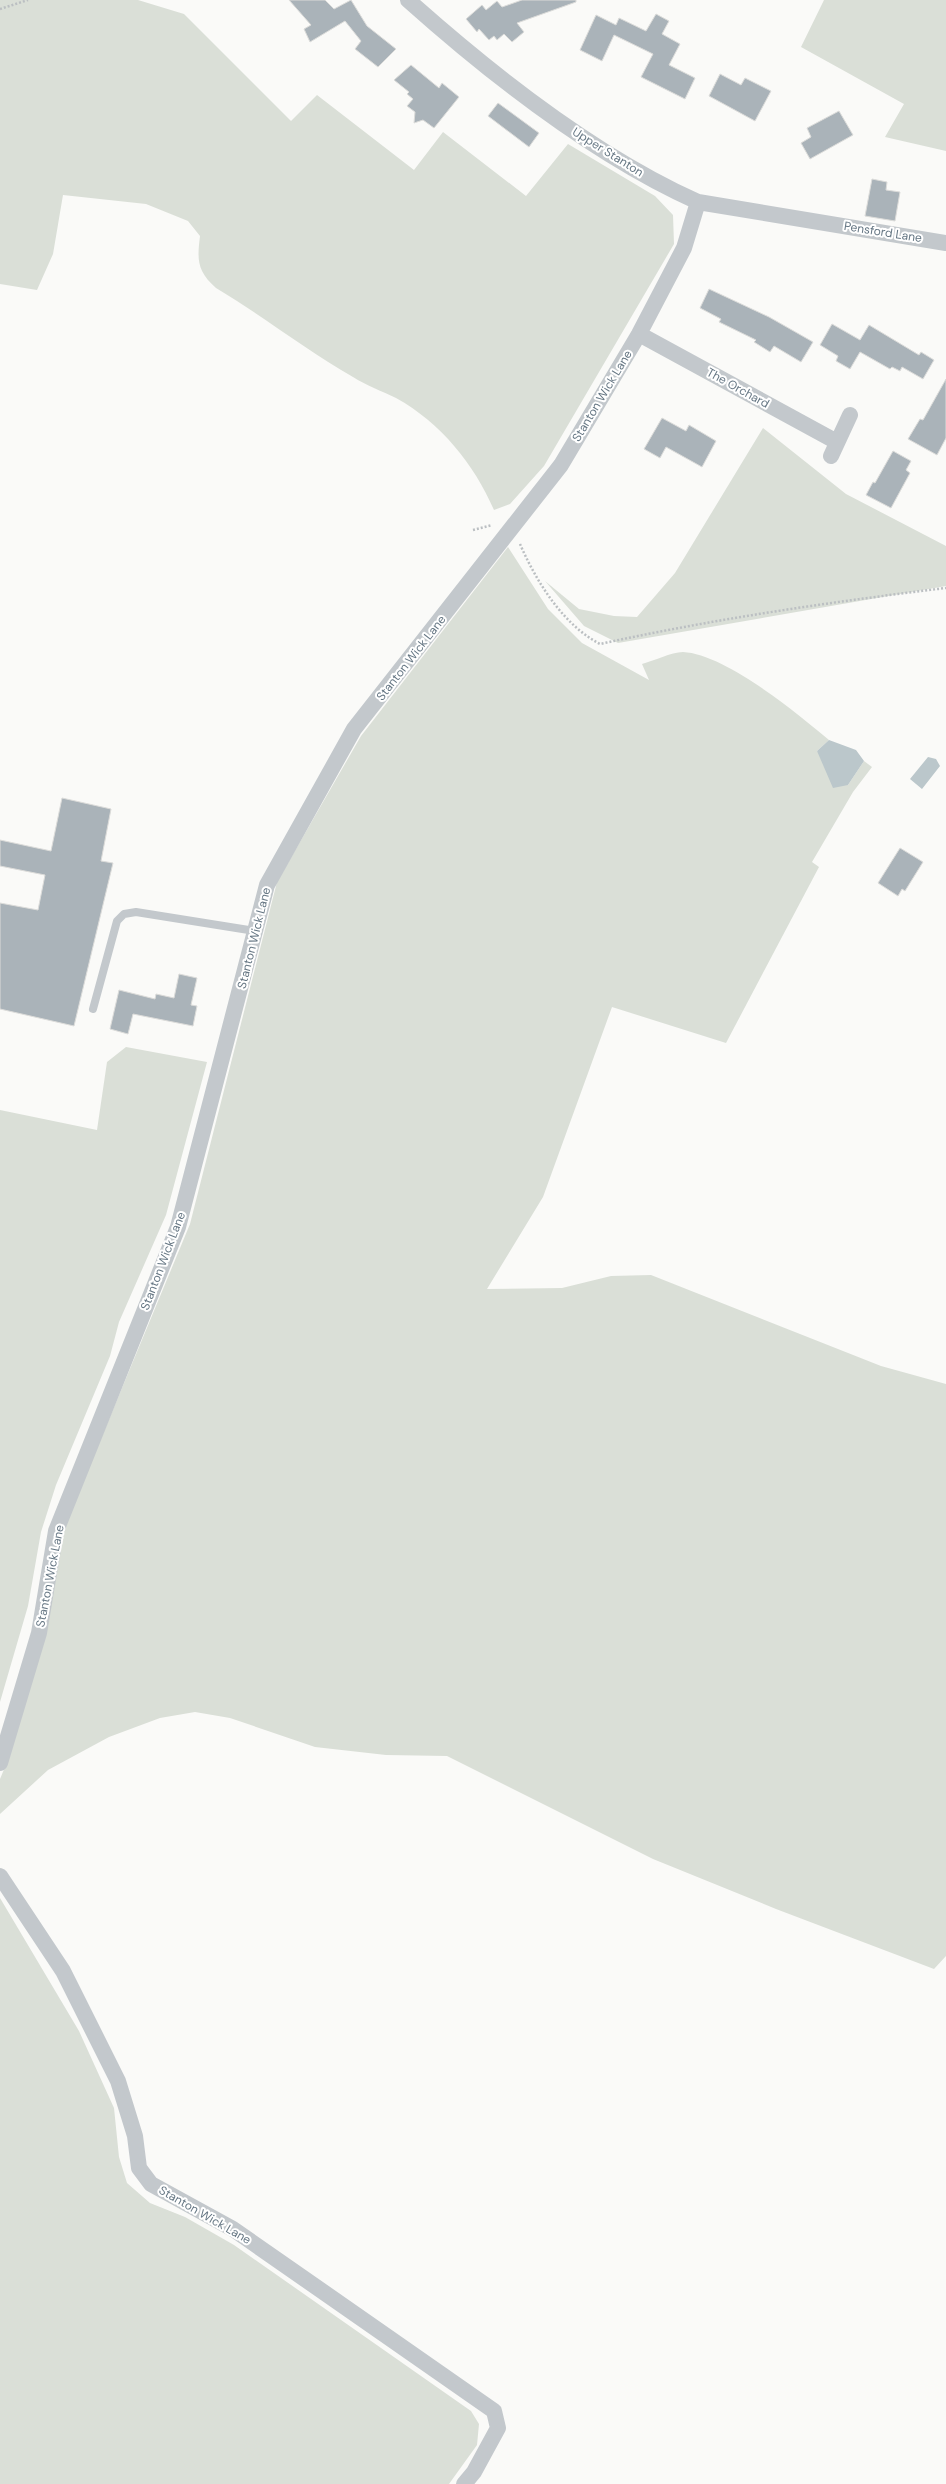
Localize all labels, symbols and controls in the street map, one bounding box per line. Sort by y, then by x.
street label: Upper Stanton [569,124,647,180]
street label: Pensford Lane [843,218,923,246]
street label: Stanton Wick Lane [568,347,636,445]
street label: The Orchard [704,364,772,412]
street label: Stanton Wick Lane [373,612,449,704]
street label: Stanton Wick Lane [234,885,274,990]
street label: Stanton Wick Lane [137,1209,189,1312]
street label: Stanton Wick Lane [32,1523,68,1629]
street label: Stanton Wick Lane [156,2182,254,2248]

